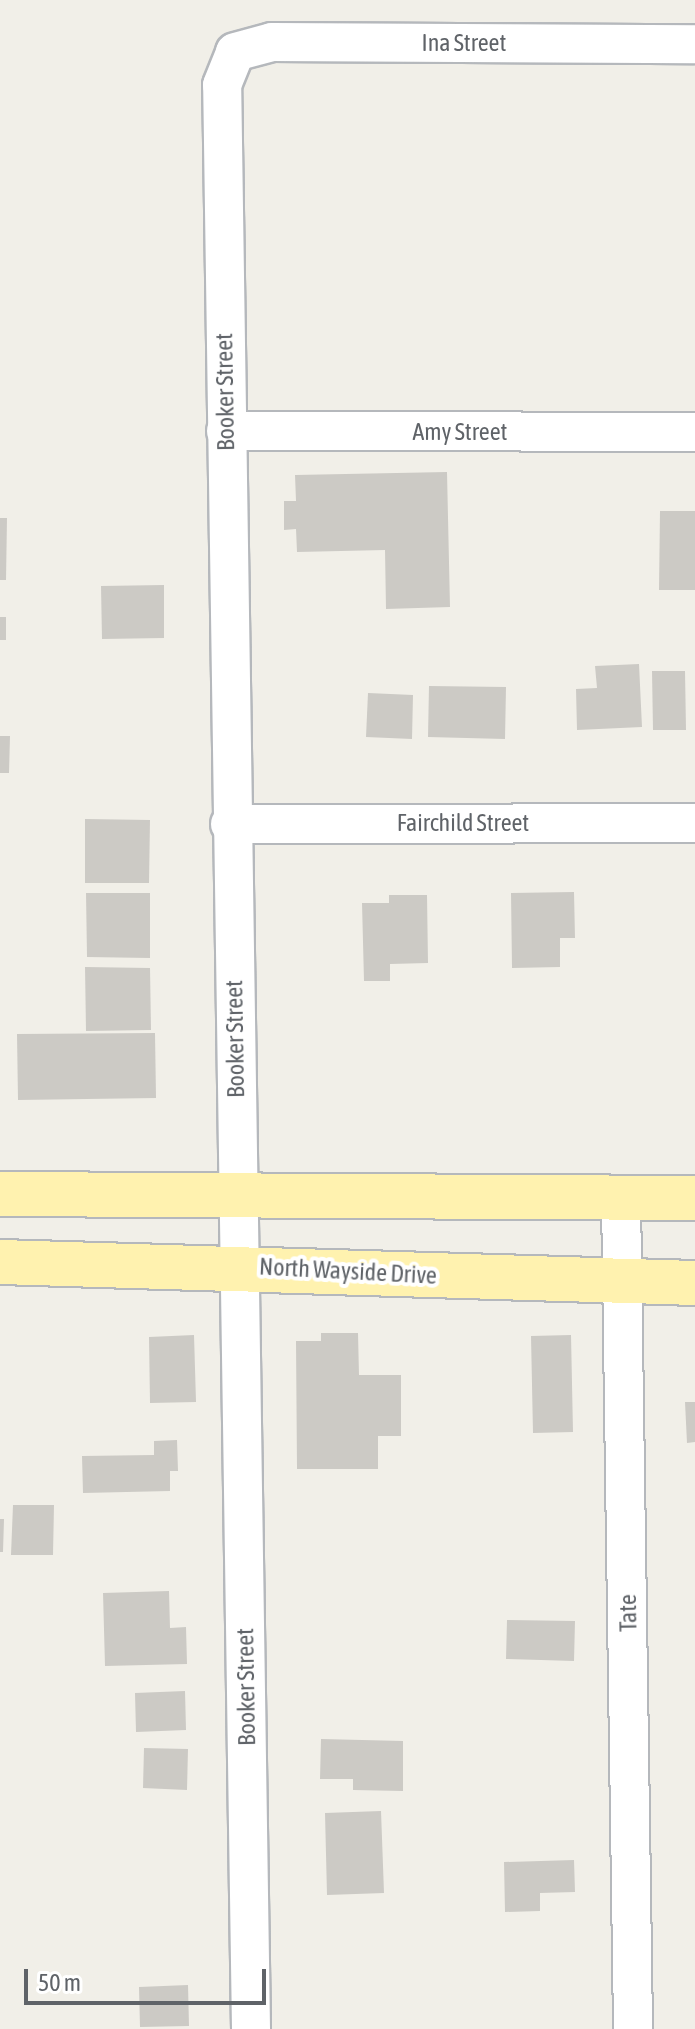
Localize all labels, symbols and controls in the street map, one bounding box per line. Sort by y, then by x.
street label: Ina Street [422,29,506,57]
street label: Booker Street [210,333,240,451]
street label: Amy Street [413,418,507,446]
street label: Fairchild Street [397,809,529,837]
street label: Booker Street [220,980,250,1098]
street label: North Wayside Drive [258,1252,438,1290]
street label: Tate [613,1594,643,1632]
street label: Booker Street [231,1628,261,1746]
scale bar [28,1953,270,2003]
text: 50 m [38,1969,81,1996]

